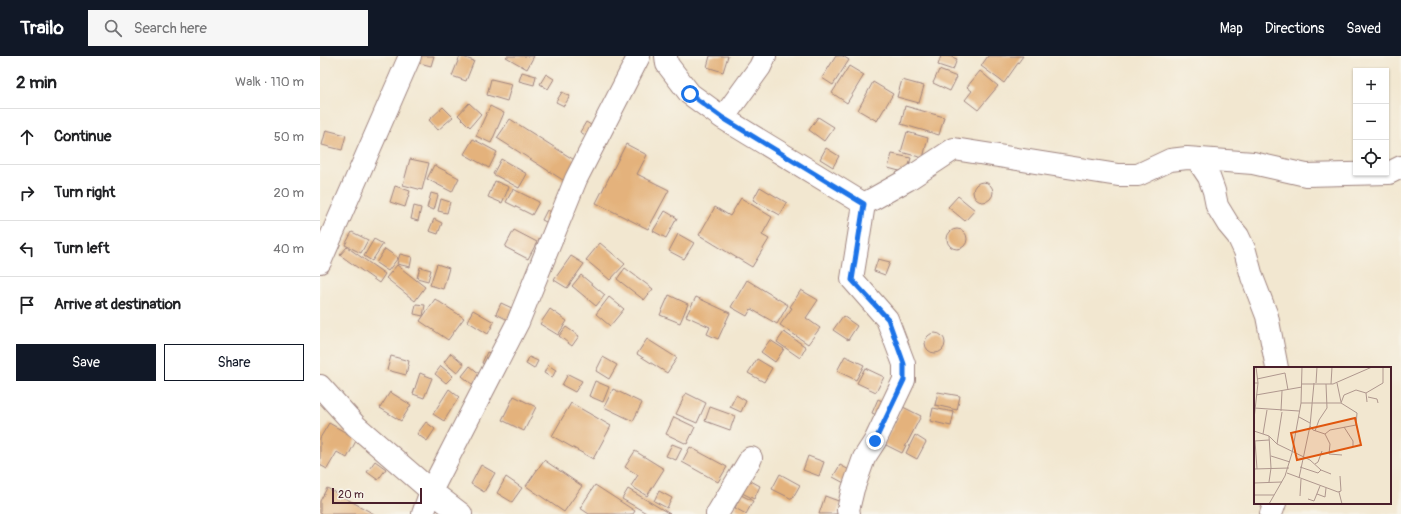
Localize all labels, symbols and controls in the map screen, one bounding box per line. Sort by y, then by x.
search box [88,10,368,46]
text: Trailo [20,16,64,40]
icon: search [102,17,124,39]
text: Search here [134,19,207,38]
text: Map [1220,20,1243,37]
text: Directions [1265,20,1324,37]
text: Saved [1346,20,1381,37]
map controls [1353,68,1389,176]
button: + [1353,68,1389,104]
text: 2 min [16,72,57,93]
text: Walk · 110 m [235,74,304,90]
route start [681,85,699,103]
button: − [1353,104,1389,140]
icon: ahead [16,126,38,148]
text: Continue [54,127,112,146]
text: 50 m [274,129,304,145]
button: locate [1353,140,1389,176]
icon: right [16,182,38,204]
text: Turn right [54,183,115,202]
text: 20 m [273,185,304,201]
icon: left [16,238,38,260]
text: Turn left [54,239,110,258]
text: 40 m [273,241,304,257]
icon: arrive [16,294,38,316]
text: Arrive at destination [54,295,181,314]
button: Save [16,344,156,381]
button: Share [164,344,304,381]
inset map [1254,367,1391,504]
route end [866,432,884,450]
scale bar [332,486,422,505]
text: 20 m [338,488,364,501]

